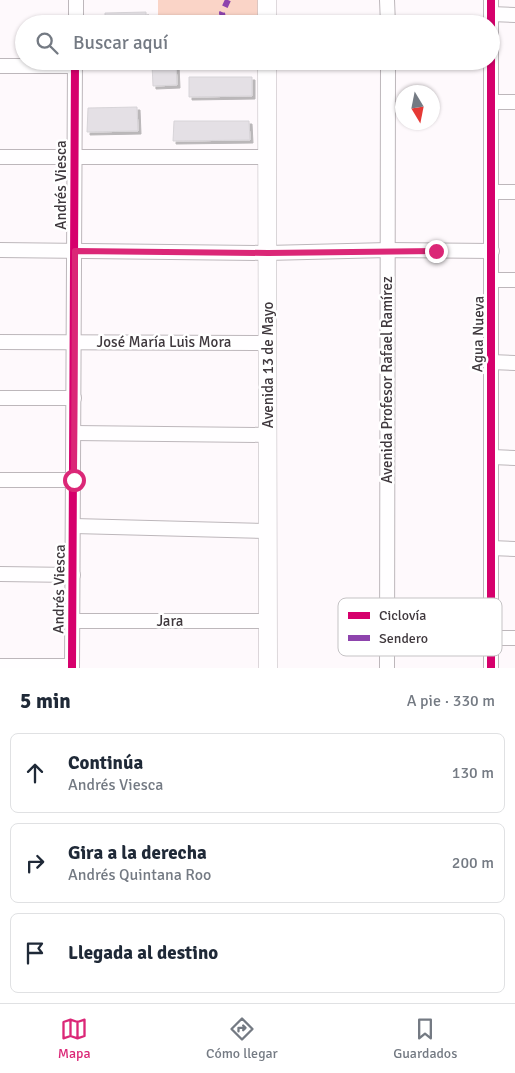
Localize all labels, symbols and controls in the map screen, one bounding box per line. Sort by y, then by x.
search box [15,15,500,70]
icon: search [33,29,61,57]
text: Buscar aquí [73,31,168,55]
north arrow [395,85,440,130]
street label: Andrés Viesca [52,140,70,230]
route end [425,240,448,263]
street label: Avenida Profesor Rafael Ramírez [378,276,396,484]
street label: Agua Nueva [468,296,488,372]
street label: Avenida 13 de Mayo [259,302,277,428]
street label: José María Luis Mora [97,333,231,351]
route start [63,469,86,492]
street label: Andrés Viesca [49,544,69,634]
legend [338,598,502,656]
text: Ciclovía [379,607,426,624]
street label: Jara [157,612,183,630]
text: Sendero [379,630,428,647]
text: 5 min [20,688,71,714]
text: A pie · 330 m [407,691,495,711]
text: Continúa [68,751,143,775]
icon: ahead [21,759,49,787]
text: 130 m [452,763,494,783]
text: Andrés Viesca [68,775,163,795]
text: Gira a la derecha [68,841,207,865]
icon: right [21,849,49,877]
text: 200 m [452,853,494,873]
text: Andrés Quintana Roo [68,865,211,885]
icon: arrive [21,939,49,967]
text: Llegada al destino [68,941,218,965]
tab: Mapa [58,1015,91,1062]
tab: Cómo llegar [206,1015,278,1062]
tab: Guardados [393,1015,457,1062]

